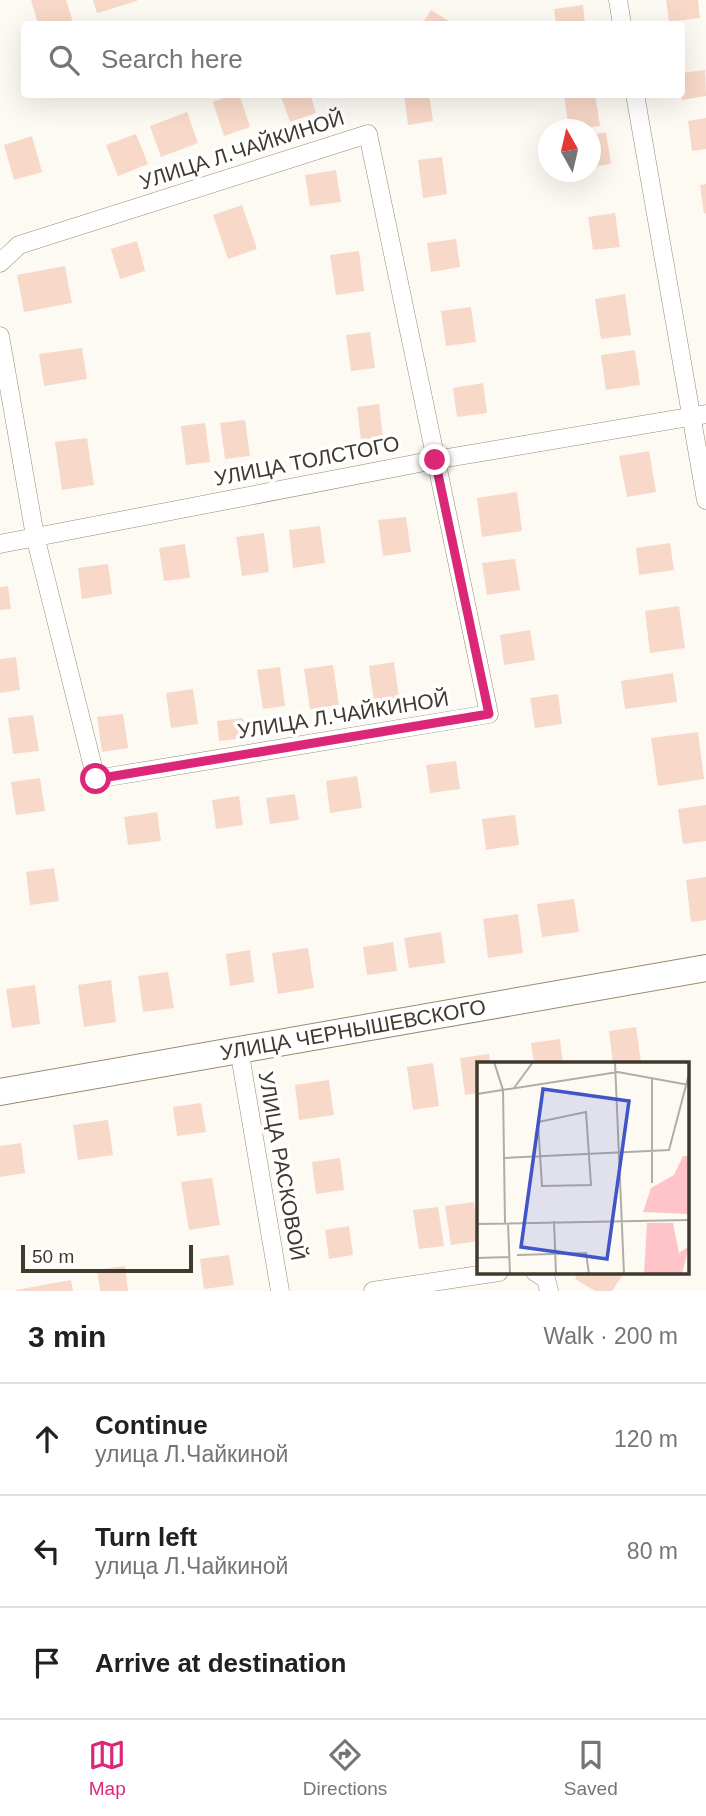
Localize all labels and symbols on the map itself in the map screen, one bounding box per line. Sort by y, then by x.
street label: УЛИЦА Л.ЧАЙКИНОЙ [137,106,347,193]
north arrow [538,119,601,182]
street label: УЛИЦА ТОЛСТОГО [212,431,401,490]
route end [419,444,450,475]
street label: УЛИЦА Л.ЧАЙКИНОЙ [236,686,450,743]
route start [80,763,111,794]
street label: УЛИЦА ЧЕРНЫШЕВСКОГО [218,995,487,1064]
inset map [477,1062,688,1274]
street label: УЛИЦА РАСКОВОЙ [255,1070,310,1262]
scale bar [21,1242,192,1274]

